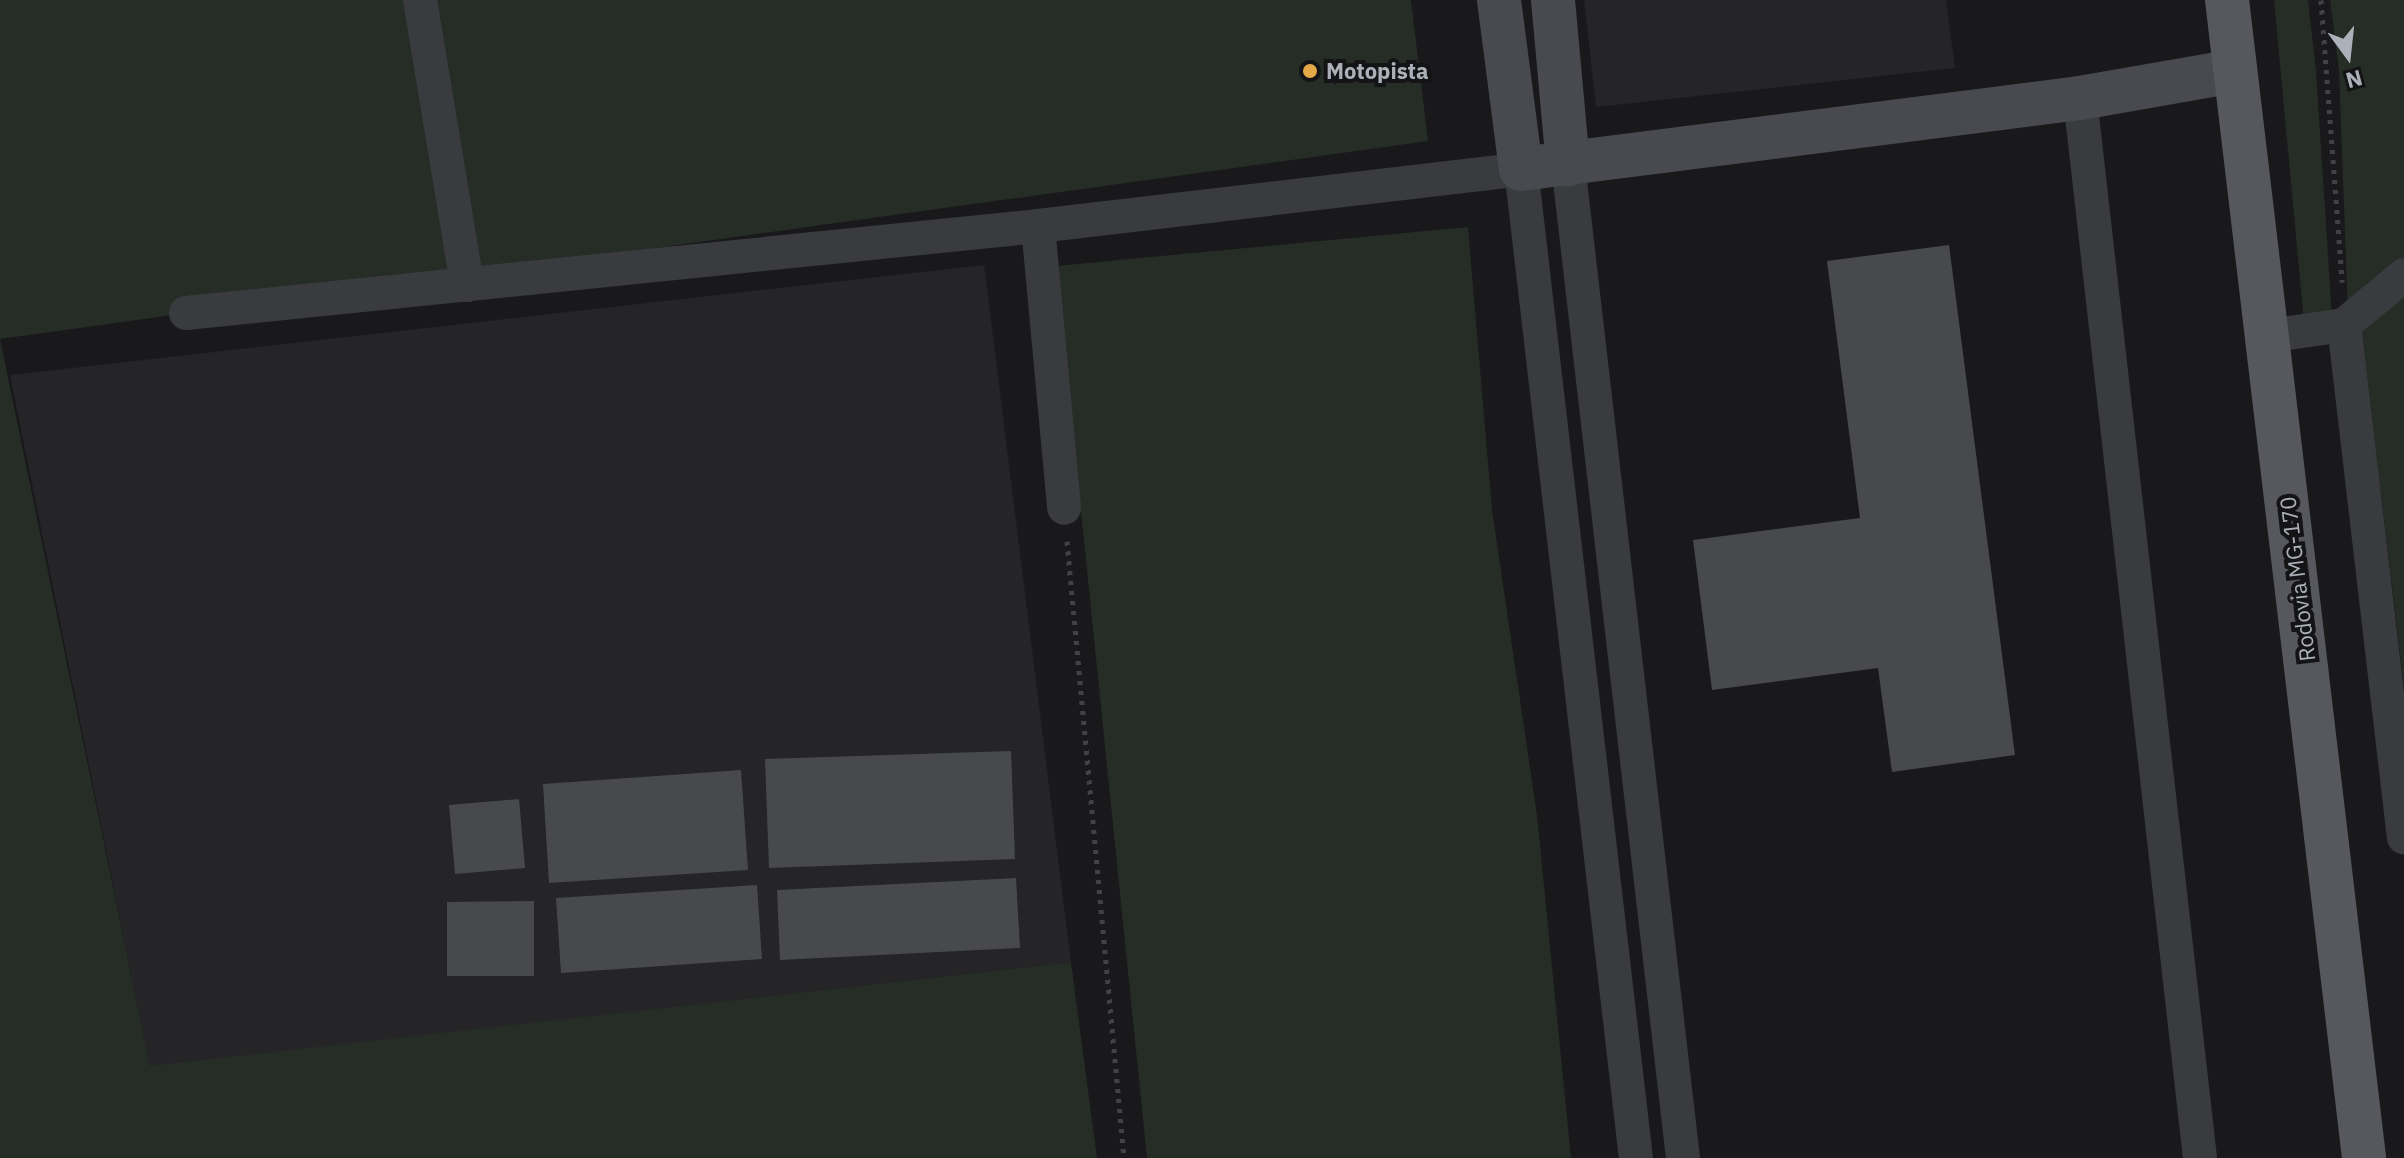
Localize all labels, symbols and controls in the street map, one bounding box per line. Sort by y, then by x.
north arrow [2308,16,2388,96]
place label: Motopista [1326,58,1429,84]
marker: Motopista [1301,62,1319,80]
text: N [2343,64,2366,96]
street label: Rodovia MG-170 [2274,495,2320,663]

